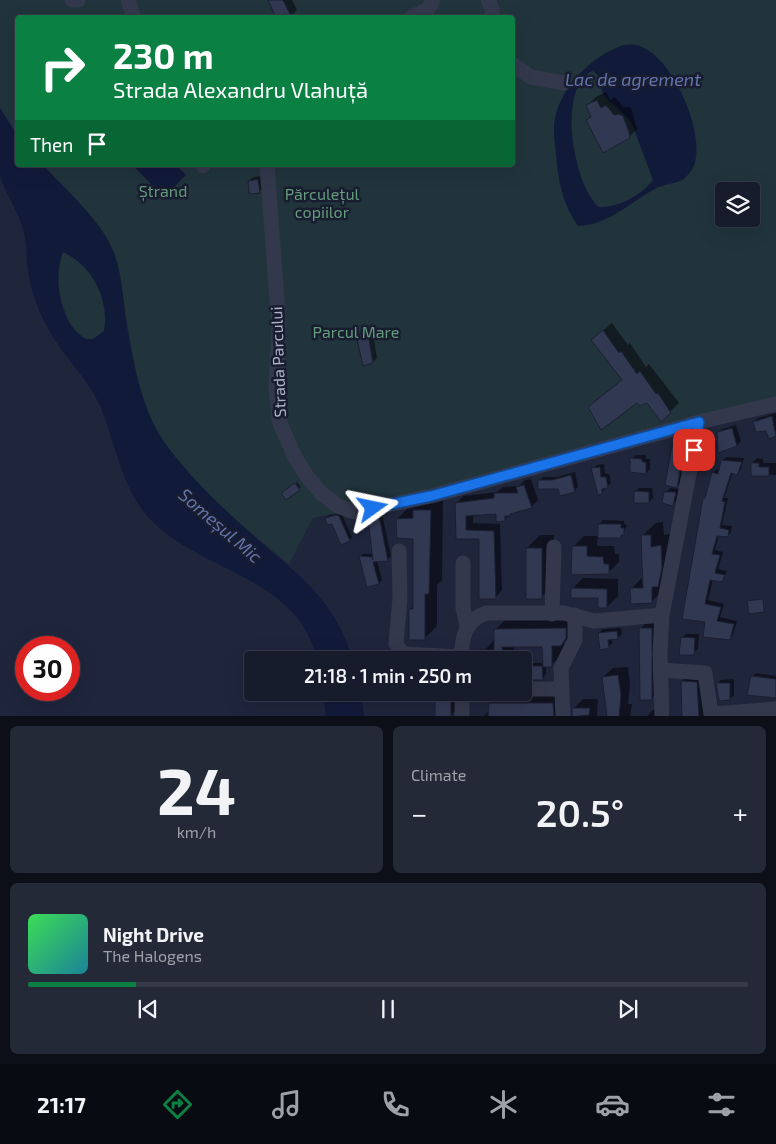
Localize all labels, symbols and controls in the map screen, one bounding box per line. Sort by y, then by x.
text: 230 m [113,34,214,76]
icon: right [30,35,95,100]
water label: Lac de agrement [565,68,701,90]
text: Strada Alexandru Vlahuță [113,76,368,102]
icon: arrive [83,130,111,158]
text: Then [30,133,73,156]
park label: Ștrand [139,181,187,202]
map controls [715,182,760,227]
button: layers [715,182,760,227]
park label: Părculețul copiilor [285,184,360,221]
street label: Strada Parcului [266,306,289,418]
park label: Parcul Mare [313,322,399,341]
pin [673,429,715,471]
icon: arrive [680,436,708,464]
position arrow [346,481,398,533]
water label: Someșul Mic [174,483,267,568]
speed limit sign: 30 [15,636,80,701]
text: 21:18 · 1 min · 250 m [304,664,472,687]
text: 24 [157,750,236,828]
text: Climate [411,765,466,784]
text: 20.5° [536,789,624,835]
text: − [411,796,427,830]
text: + [733,796,748,830]
text: km/h [177,822,216,841]
text: Night Drive [103,923,204,946]
text: The Halogens [103,946,202,965]
icon: previous [134,995,162,1023]
icon: pause [374,995,402,1023]
icon: next [614,995,642,1023]
icon: directions [160,1087,195,1122]
icon: music [269,1087,304,1122]
icon: phone [378,1087,413,1122]
icon: climate [486,1087,521,1122]
icon: car [595,1087,630,1122]
icon: filters [704,1087,739,1122]
text: 21:17 [37,1091,86,1117]

